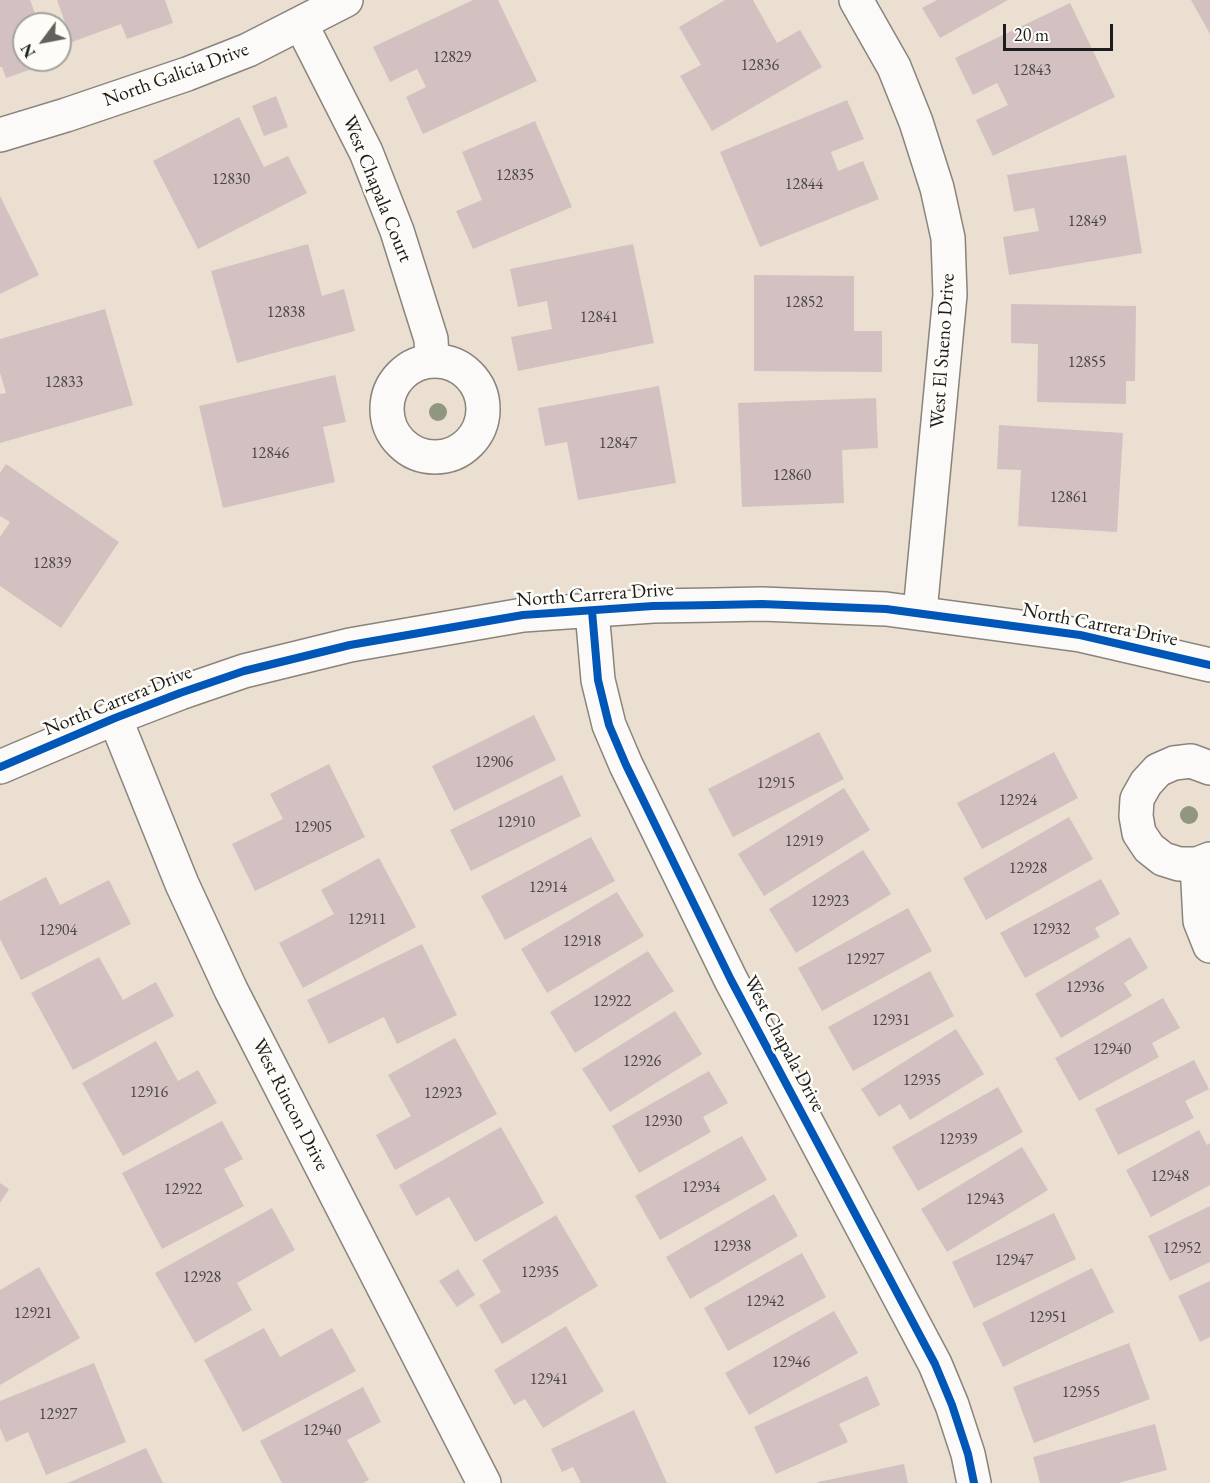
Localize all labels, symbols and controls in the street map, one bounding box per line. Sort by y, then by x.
north arrow [12,12,72,72]
scale bar [1006,12,1116,50]
text: 20 m [1014,23,1049,46]
street label: North Galicia Drive [100,38,252,112]
text: N [16,40,40,62]
house number: 12829 [433,48,471,68]
house number: 12836 [741,56,779,76]
house number: 12843 [1013,61,1051,81]
street label: West Chapala Court [337,112,417,266]
house number: 12835 [496,166,534,186]
house number: 12830 [212,170,250,190]
house number: 12844 [785,175,823,195]
house number: 12849 [1068,212,1106,232]
street label: West El Sueno Drive [926,272,960,430]
house number: 12852 [785,293,823,313]
house number: 12838 [267,303,305,323]
house number: 12841 [580,308,618,328]
house number: 12855 [1068,353,1106,373]
house number: 12833 [45,373,83,393]
house number: 12847 [599,434,637,454]
house number: 12846 [251,444,289,464]
house number: 12860 [773,466,811,486]
house number: 12861 [1050,488,1088,508]
house number: 12839 [33,554,71,574]
street label: North Carrera Drive [515,578,675,612]
street label: North Carrera Drive [1020,598,1180,652]
street label: North Carrera Drive [40,660,196,742]
house number: 12906 [475,753,513,773]
house number: 12915 [757,774,795,794]
house number: 12924 [999,791,1037,811]
house number: 12910 [497,813,535,833]
house number: 12905 [294,818,332,838]
house number: 12919 [785,832,823,852]
house number: 12928 [1009,859,1047,879]
house number: 12914 [529,878,567,898]
house number: 12923 [811,892,849,912]
house number: 12911 [348,910,386,930]
house number: 12932 [1032,920,1070,940]
house number: 12904 [39,921,77,941]
house number: 12918 [563,932,601,952]
house number: 12927 [846,950,884,970]
street label: West Chapala Drive [738,972,830,1116]
house number: 12936 [1066,978,1104,998]
house number: 12922 [593,992,631,1012]
house number: 12931 [872,1011,910,1031]
street label: West Rincon Drive [246,1035,334,1175]
house number: 12940 [1093,1040,1131,1060]
house number: 12926 [623,1052,661,1072]
house number: 12935 [903,1071,941,1091]
house number: 12916 [130,1083,168,1103]
house number: 12923 [424,1084,462,1104]
house number: 12930 [644,1112,682,1132]
house number: 12939 [939,1130,977,1150]
house number: 12948 [1151,1167,1189,1187]
house number: 12934 [682,1178,720,1198]
house number: 12922 [164,1180,202,1200]
house number: 12943 [966,1190,1004,1210]
house number: 12938 [713,1237,751,1257]
house number: 12952 [1163,1239,1201,1259]
house number: 12947 [995,1251,1033,1271]
house number: 12935 [521,1263,559,1283]
house number: 12928 [183,1268,221,1288]
house number: 12942 [746,1292,784,1312]
house number: 12921 [14,1304,52,1324]
house number: 12951 [1029,1308,1067,1328]
house number: 12946 [772,1353,810,1373]
house number: 12941 [530,1370,568,1390]
house number: 12955 [1062,1383,1100,1403]
house number: 12927 [39,1405,77,1425]
house number: 12940 [303,1421,341,1441]

